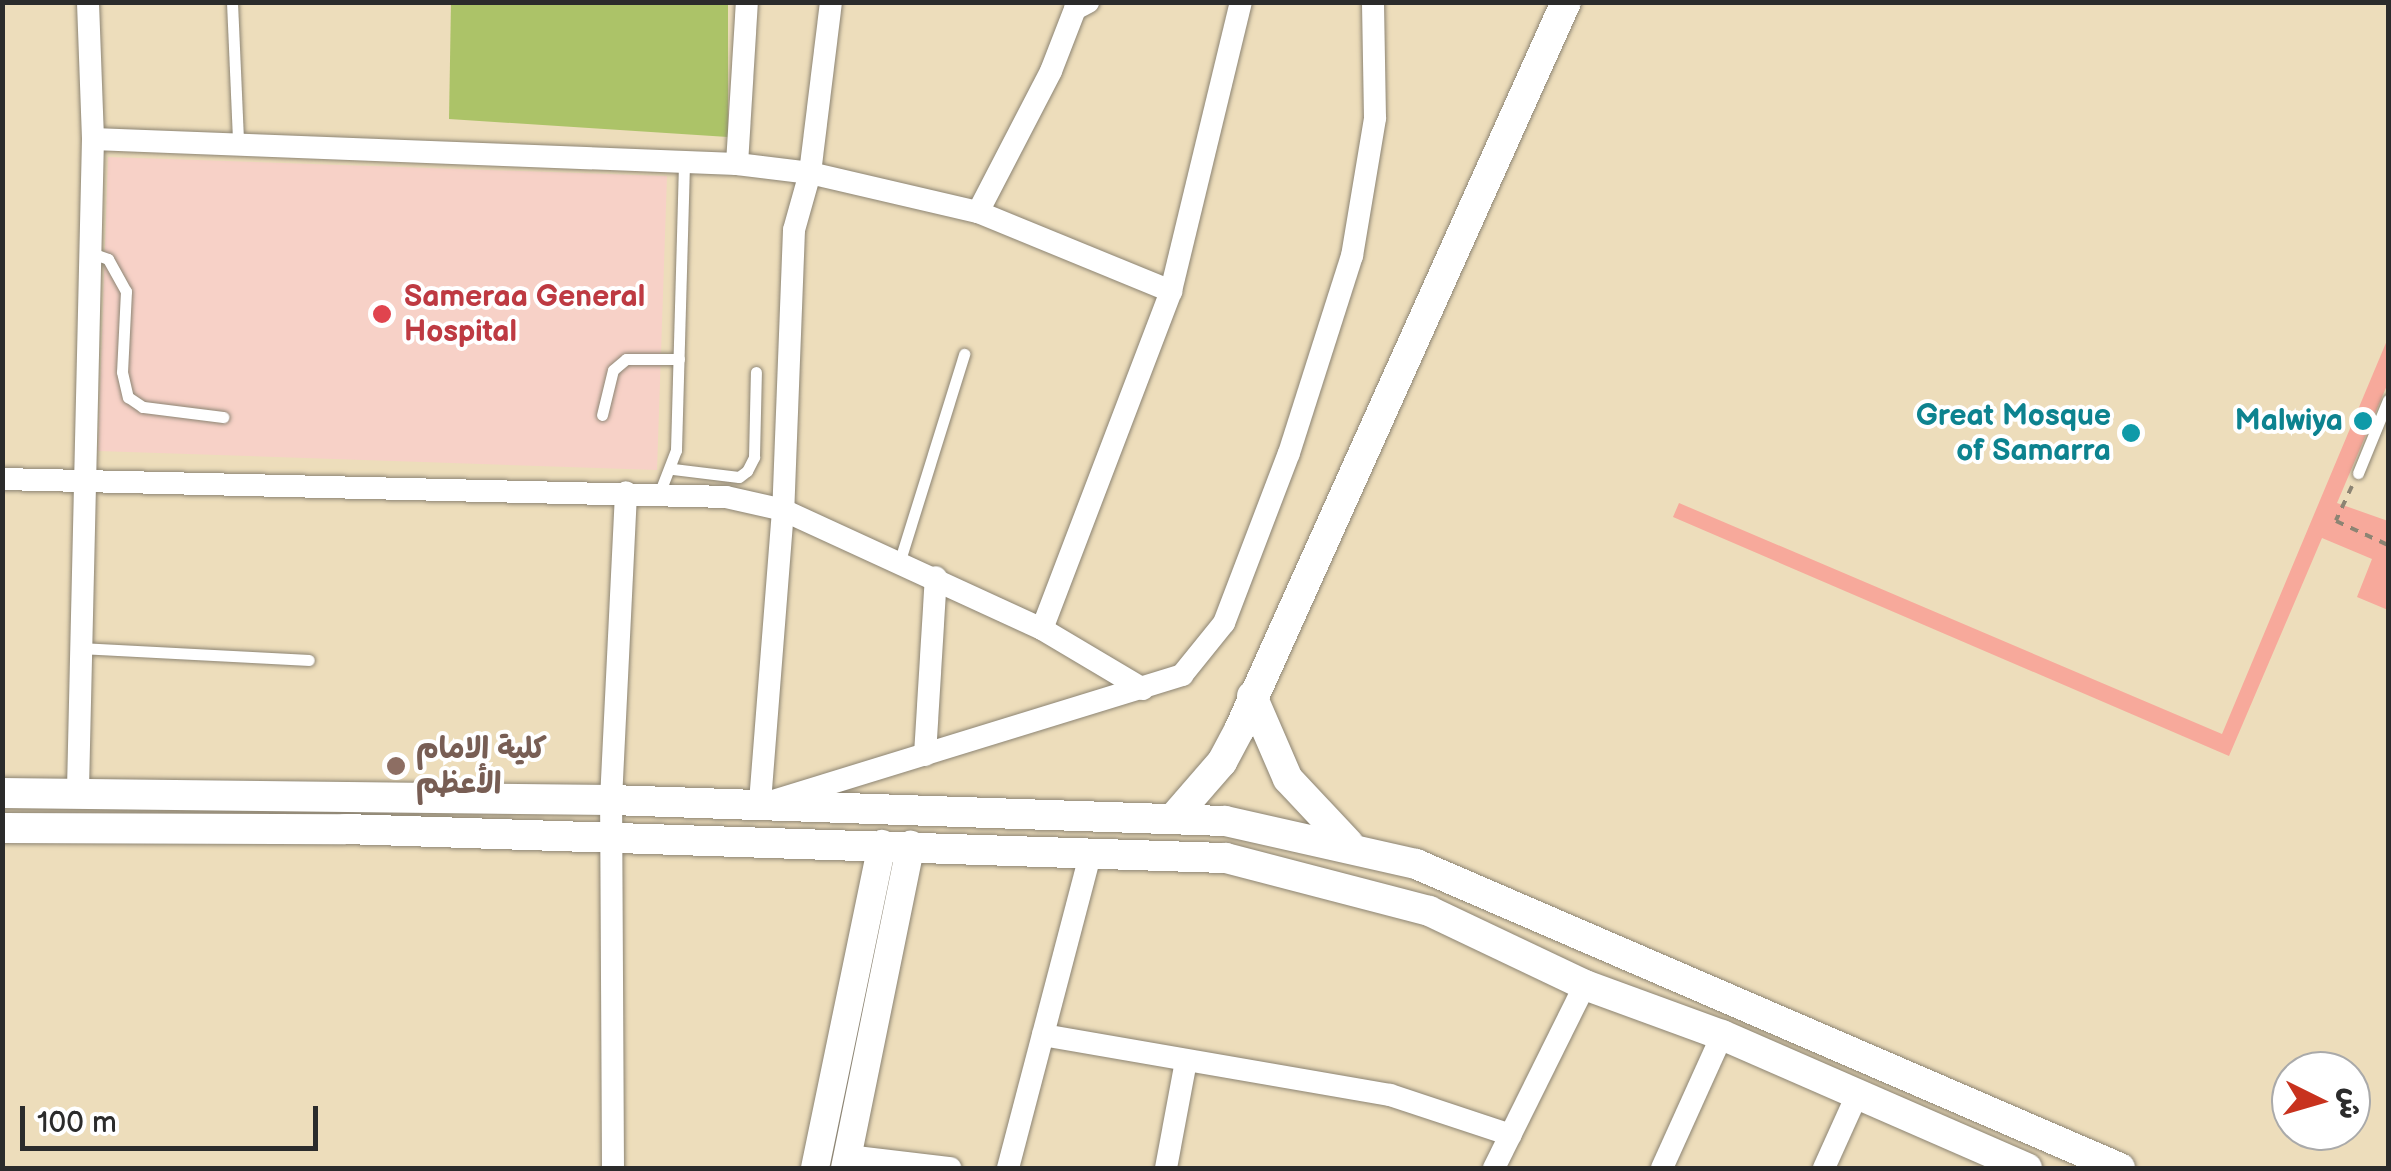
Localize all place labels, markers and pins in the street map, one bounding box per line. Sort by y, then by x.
place label: Sameraa General Hospital [404,279,645,350]
marker: Sameraa General Hospital [369,301,395,327]
place label: Great Mosque of Samarra [1916,398,2111,468]
place label: Malwiya [2235,403,2343,439]
marker: Malwiya [2352,410,2374,432]
marker: Great Mosque of Samarra [2120,422,2142,444]
place label: كلية الامام الأعظم [416,731,547,802]
marker: كلية الامام الأعظم [385,755,407,777]

